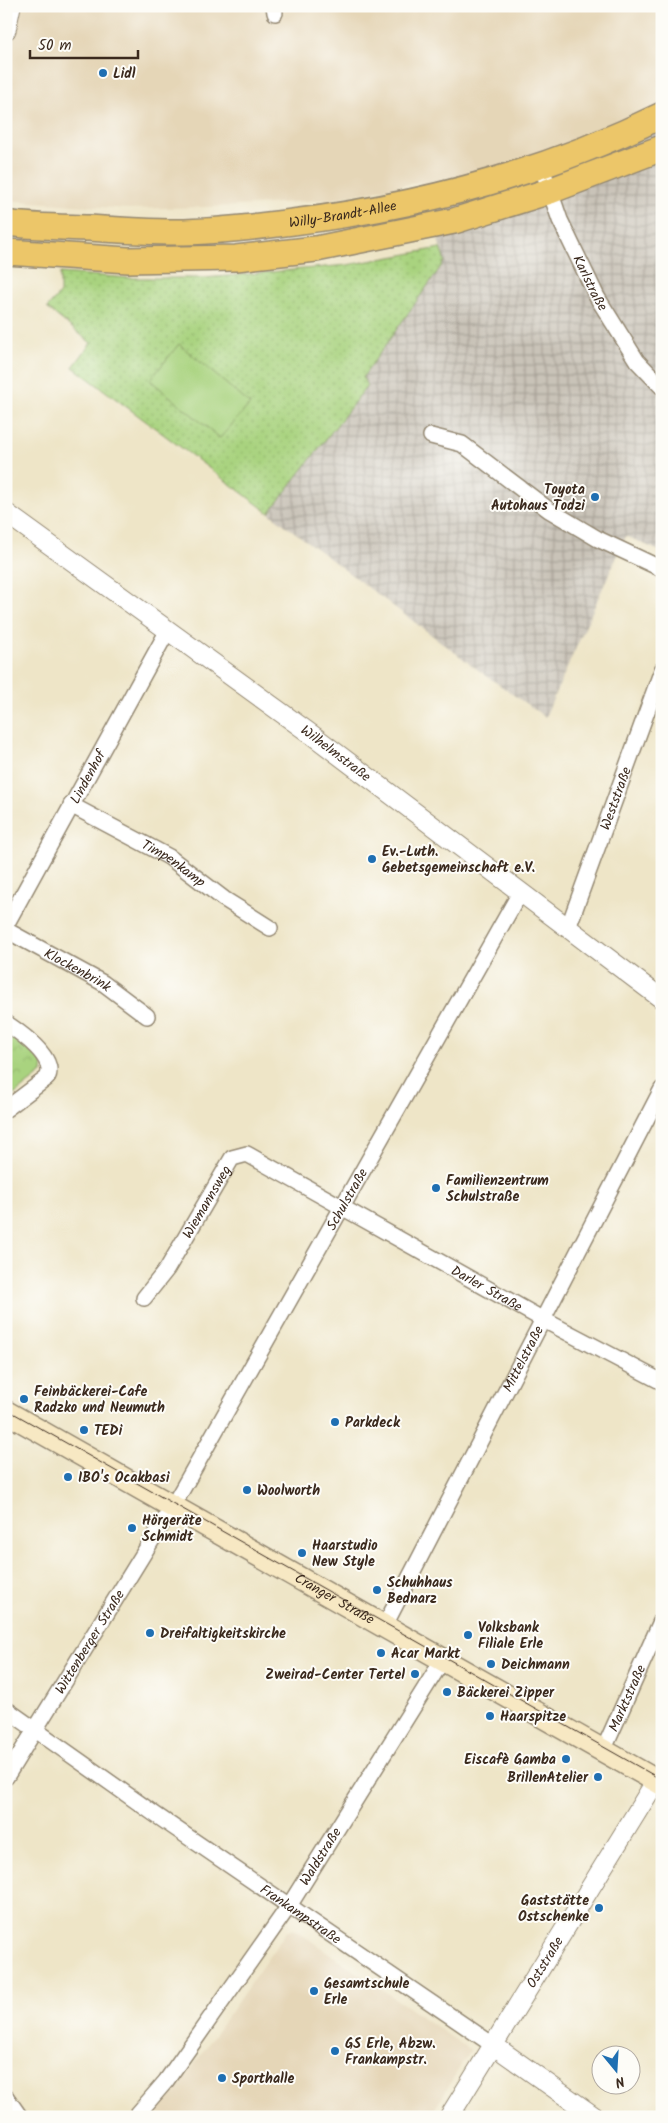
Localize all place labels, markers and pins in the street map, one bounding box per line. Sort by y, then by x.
place label: Lidl [113,63,136,85]
marker: Lidl [97,67,109,79]
place label: Toyota Autohaus Todzi [491,479,585,517]
marker: Toyota Autohaus Todzi [589,491,601,503]
place label: Ev.-Luth. Gebetsgemeinschaft e.V. [382,841,535,879]
marker: Ev.-Luth. Gebetsgemeinschaft e.V. [366,853,378,865]
place label: Familienzentrum Schulstraße [446,1170,549,1208]
marker: Familienzentrum Schulstraße [430,1182,442,1194]
place label: Feinbäckerei-Cafe Radzko und Neumuth [34,1381,165,1419]
marker: Feinbäckerei-Cafe Radzko und Neumuth [18,1393,30,1405]
place label: Parkdeck [345,1412,401,1434]
marker: Parkdeck [329,1416,341,1428]
place label: TEDi [94,1420,123,1442]
marker: TEDi [78,1424,90,1436]
place label: IBO's Ocakbasi [78,1467,170,1489]
marker: IBO's Ocakbasi [62,1471,74,1483]
place label: Woolworth [257,1480,320,1502]
marker: Woolworth [241,1484,253,1496]
place label: Hörgeräte Schmidt [142,1510,202,1548]
marker: Hörgeräte Schmidt [126,1522,138,1534]
place label: Haarstudio New Style [312,1535,378,1573]
marker: Haarstudio New Style [296,1547,308,1559]
place label: Schuhhaus Bednarz [387,1572,453,1610]
marker: Schuhhaus Bednarz [371,1584,383,1596]
place label: Volksbank Filiale Erle [478,1617,543,1655]
place label: Dreifaltigkeitskirche [160,1623,286,1645]
marker: Dreifaltigkeitskirche [144,1627,156,1639]
marker: Volksbank Filiale Erle [462,1629,474,1641]
place label: Acar Markt [391,1643,461,1665]
marker: Acar Markt [375,1647,387,1659]
place label: Deichmann [501,1654,570,1676]
marker: Deichmann [485,1658,497,1670]
place label: Zweirad-Center Tertel [265,1664,405,1686]
marker: Zweirad-Center Tertel [409,1668,421,1680]
place label: Bäckerei Zipper [457,1682,555,1704]
marker: Bäckerei Zipper [441,1686,453,1698]
place label: Haarspitze [500,1706,566,1728]
marker: Haarspitze [484,1710,496,1722]
place label: Eiscafè Gamba [464,1749,556,1771]
marker: Eiscafè Gamba [560,1753,572,1765]
place label: BrillenAtelier [507,1767,589,1789]
marker: BrillenAtelier [592,1771,604,1783]
place label: Gaststätte Ostschenke [518,1890,589,1928]
marker: Gaststätte Ostschenke [593,1902,605,1914]
place label: Gesamtschule Erle [324,1973,409,2011]
marker: Gesamtschule Erle [308,1985,320,1997]
place label: GS Erle, Abzw. Frankampstr. [345,2033,436,2071]
marker: GS Erle, Abzw. Frankampstr. [329,2045,341,2057]
place label: Sporthalle [232,2068,294,2090]
marker: Sporthalle [216,2072,228,2084]

